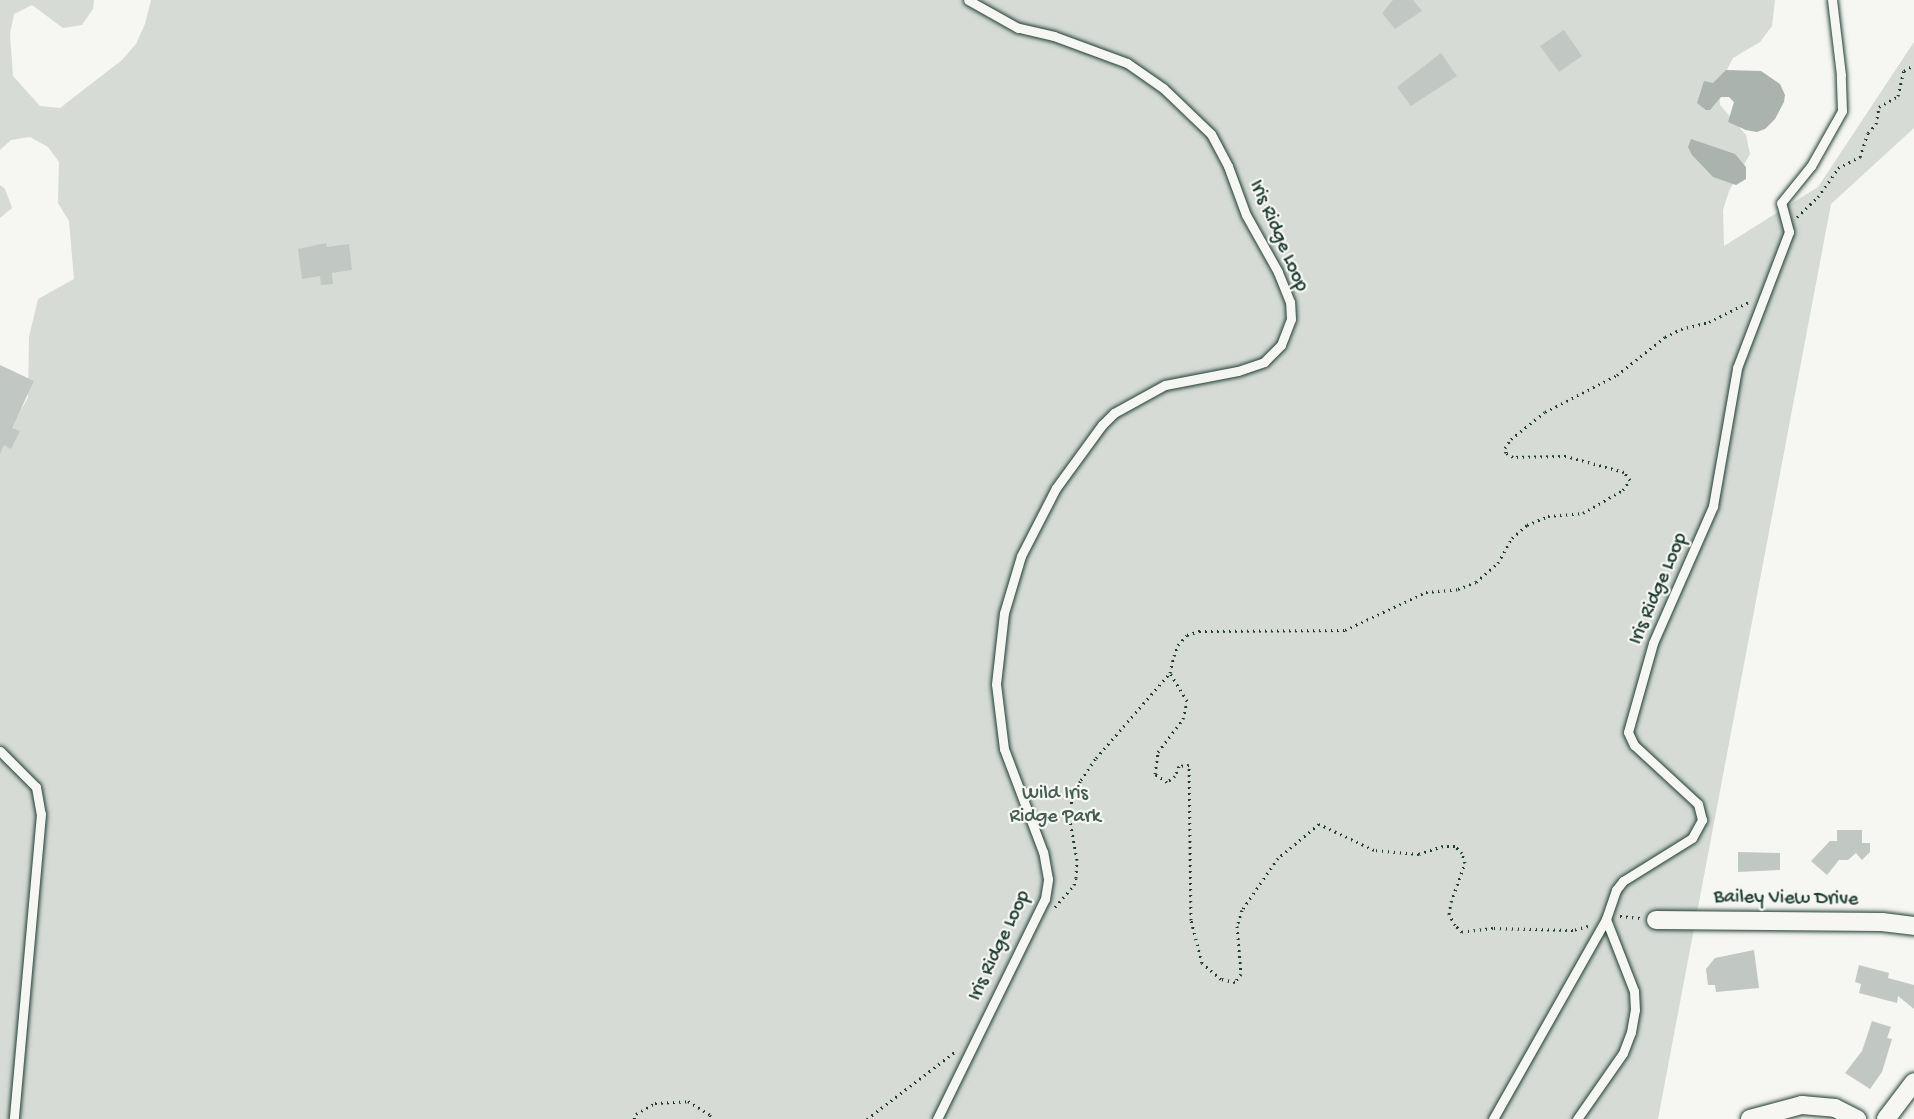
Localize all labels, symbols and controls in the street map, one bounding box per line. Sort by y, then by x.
street label: Iris Ridge Loop [1243,177,1313,295]
street label: Iris Ridge Loop [1625,529,1693,649]
park label: Wild Iris Ridge Park [1009,783,1101,830]
street label: Bailey View Drive [1714,886,1858,912]
street label: Iris Ridge Loop [964,887,1036,1005]

